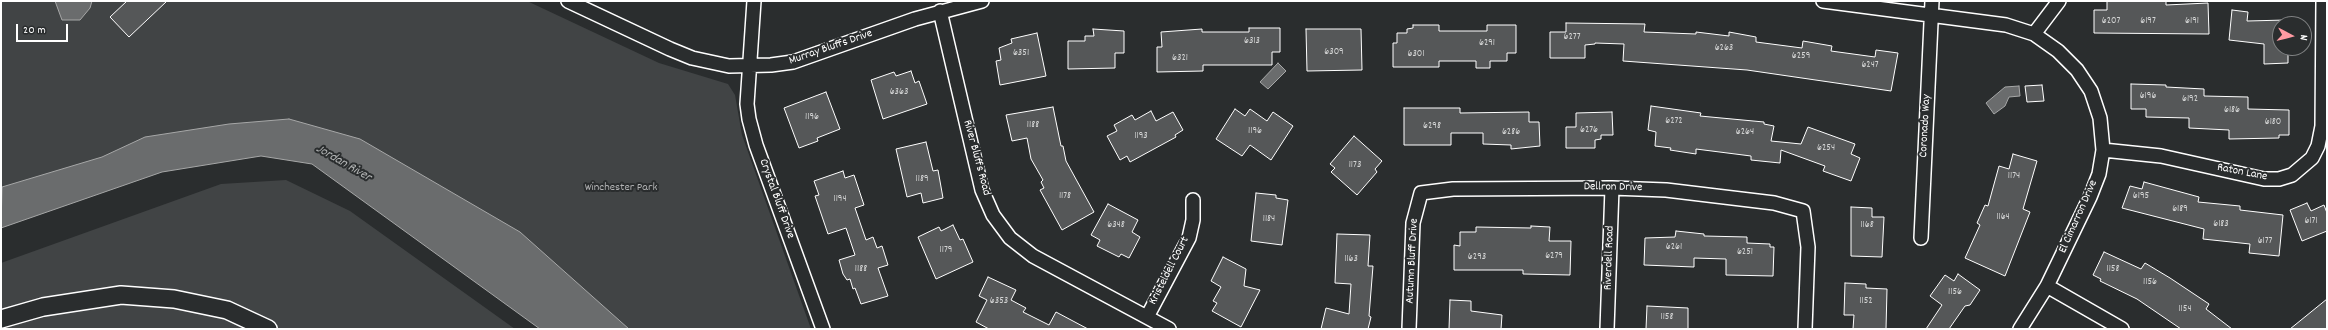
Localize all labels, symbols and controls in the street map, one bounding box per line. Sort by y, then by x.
scale bar [18,16,70,42]
house number: 6207 [2102,16,2120,28]
house number: 6197 [2140,16,2156,28]
house number: 6191 [2185,16,2199,28]
north arrow [2272,16,2312,56]
text: 20 m [23,22,46,39]
street label: Murray Bluffs Drive [787,27,875,69]
house number: 6277 [1564,32,1580,44]
text: N [2295,34,2311,41]
house number: 6313 [1244,36,1260,48]
house number: 6291 [1479,38,1495,50]
house number: 6263 [1715,43,1733,55]
house number: 6309 [1324,47,1344,59]
house number: 6351 [1013,48,1029,60]
house number: 6301 [1408,49,1424,61]
house number: 6259 [1792,51,1810,63]
house number: 6321 [1172,53,1188,65]
house number: 6247 [1861,60,1879,72]
house number: 6363 [890,87,908,99]
house number: 6196 [2140,91,2156,103]
street label: Coronado Way [1917,94,1935,158]
house number: 6192 [2182,94,2198,106]
house number: 6186 [2224,105,2240,117]
house number: 1196 [805,112,819,124]
house number: 6272 [1665,116,1683,128]
house number: 6180 [2265,117,2281,129]
street label: River Bluffs Road [959,119,993,197]
house number: 1188 [1027,120,1039,132]
house number: 6298 [1423,121,1441,133]
house number: 6276 [1580,125,1598,137]
house number: 1196 [1248,126,1262,138]
house number: 6286 [1502,127,1520,139]
house number: 6264 [1736,127,1754,139]
house number: 1193 [1134,131,1148,143]
water label: Jordan River [313,142,373,186]
house number: 6254 [1817,143,1835,155]
street label: Crystal Bluff Drive [755,157,797,241]
house number: 1173 [1349,160,1361,172]
street label: Raton Lane [2216,161,2268,185]
house number: 1174 [2008,171,2020,183]
house number: 1189 [916,174,928,186]
street label: El Cimarron Drive [2056,178,2102,256]
street label: Dellron Drive [1584,180,1642,196]
park label: Winchester Park [585,181,657,195]
house number: 1178 [1059,191,1071,203]
house number: 6195 [2133,191,2149,203]
house number: 1194 [833,194,847,206]
house number: 6189 [2172,204,2188,216]
house number: 1164 [1996,212,2010,224]
house number: 1184 [1263,214,1275,226]
house number: 6171 [2304,216,2318,228]
street label: Autumn Bluff Drive [1404,218,1422,304]
house number: 6183 [2213,219,2229,231]
house number: 6348 [1107,220,1125,232]
house number: 1168 [1860,220,1874,232]
street label: Riverdell Road [1602,225,1618,291]
street label: Kristeldell Court [1147,235,1193,307]
house number: 6177 [2258,236,2272,248]
house number: 6261 [1666,242,1682,254]
house number: 1179 [940,245,952,257]
house number: 6251 [1737,247,1753,259]
house number: 6279 [1545,251,1563,263]
house number: 6293 [1468,252,1486,264]
house number: 1163 [1344,254,1358,266]
house number: 1188 [855,264,867,276]
house number: 1158 [2106,264,2120,276]
house number: 1156 [2143,277,2157,289]
house number: 1156 [1948,287,1962,299]
house number: 6353 [990,296,1008,308]
house number: 1152 [1859,296,1873,308]
house number: 1154 [2178,304,2192,316]
house number: 1158 [1660,312,1674,324]

